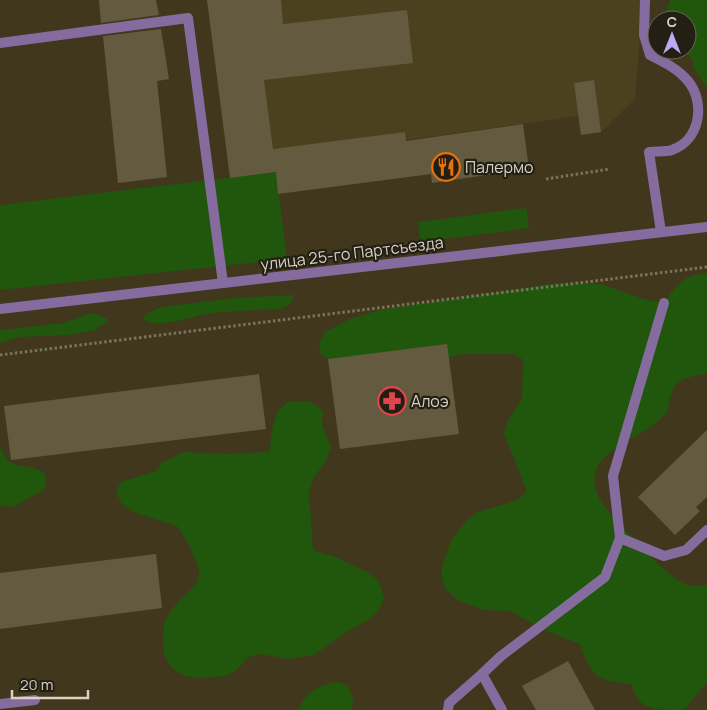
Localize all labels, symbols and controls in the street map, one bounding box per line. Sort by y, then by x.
north arrow [647,10,697,60]
text: С [667,12,677,31]
restaurant icon: Палермо [431,152,461,182]
place label: Палермо [465,156,534,178]
street label: улица 25-го Партсъезда [259,231,445,275]
pharmacy icon: Алоэ [377,386,407,416]
place label: Алоэ [411,390,449,412]
scale bar [12,668,89,700]
text: 20 m [20,674,53,695]

